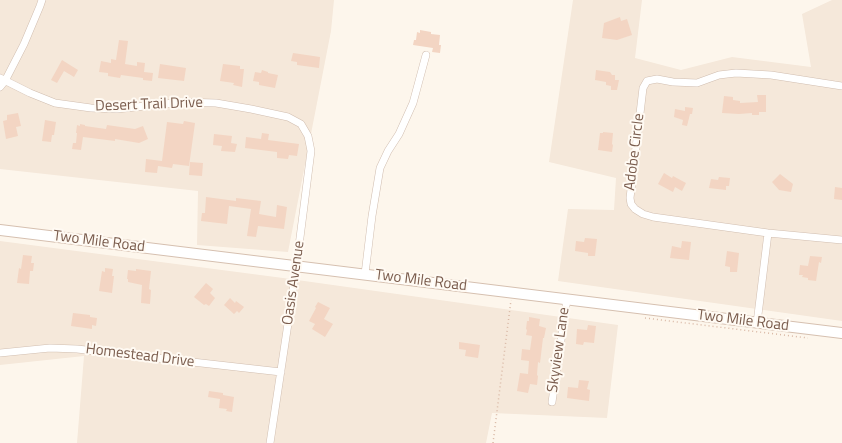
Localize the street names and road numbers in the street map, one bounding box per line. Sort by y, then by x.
street label: Desert Trail Drive [95,94,203,116]
street label: Adobe Circle [621,112,649,192]
street label: Two Mile Road [52,227,146,257]
street label: Oasis Avenue [279,240,309,326]
street label: Two Mile Road [374,266,468,296]
street label: Skyview Lane [544,306,574,394]
street label: Two Mile Road [696,306,790,336]
street label: Homestead Drive [85,340,195,372]

